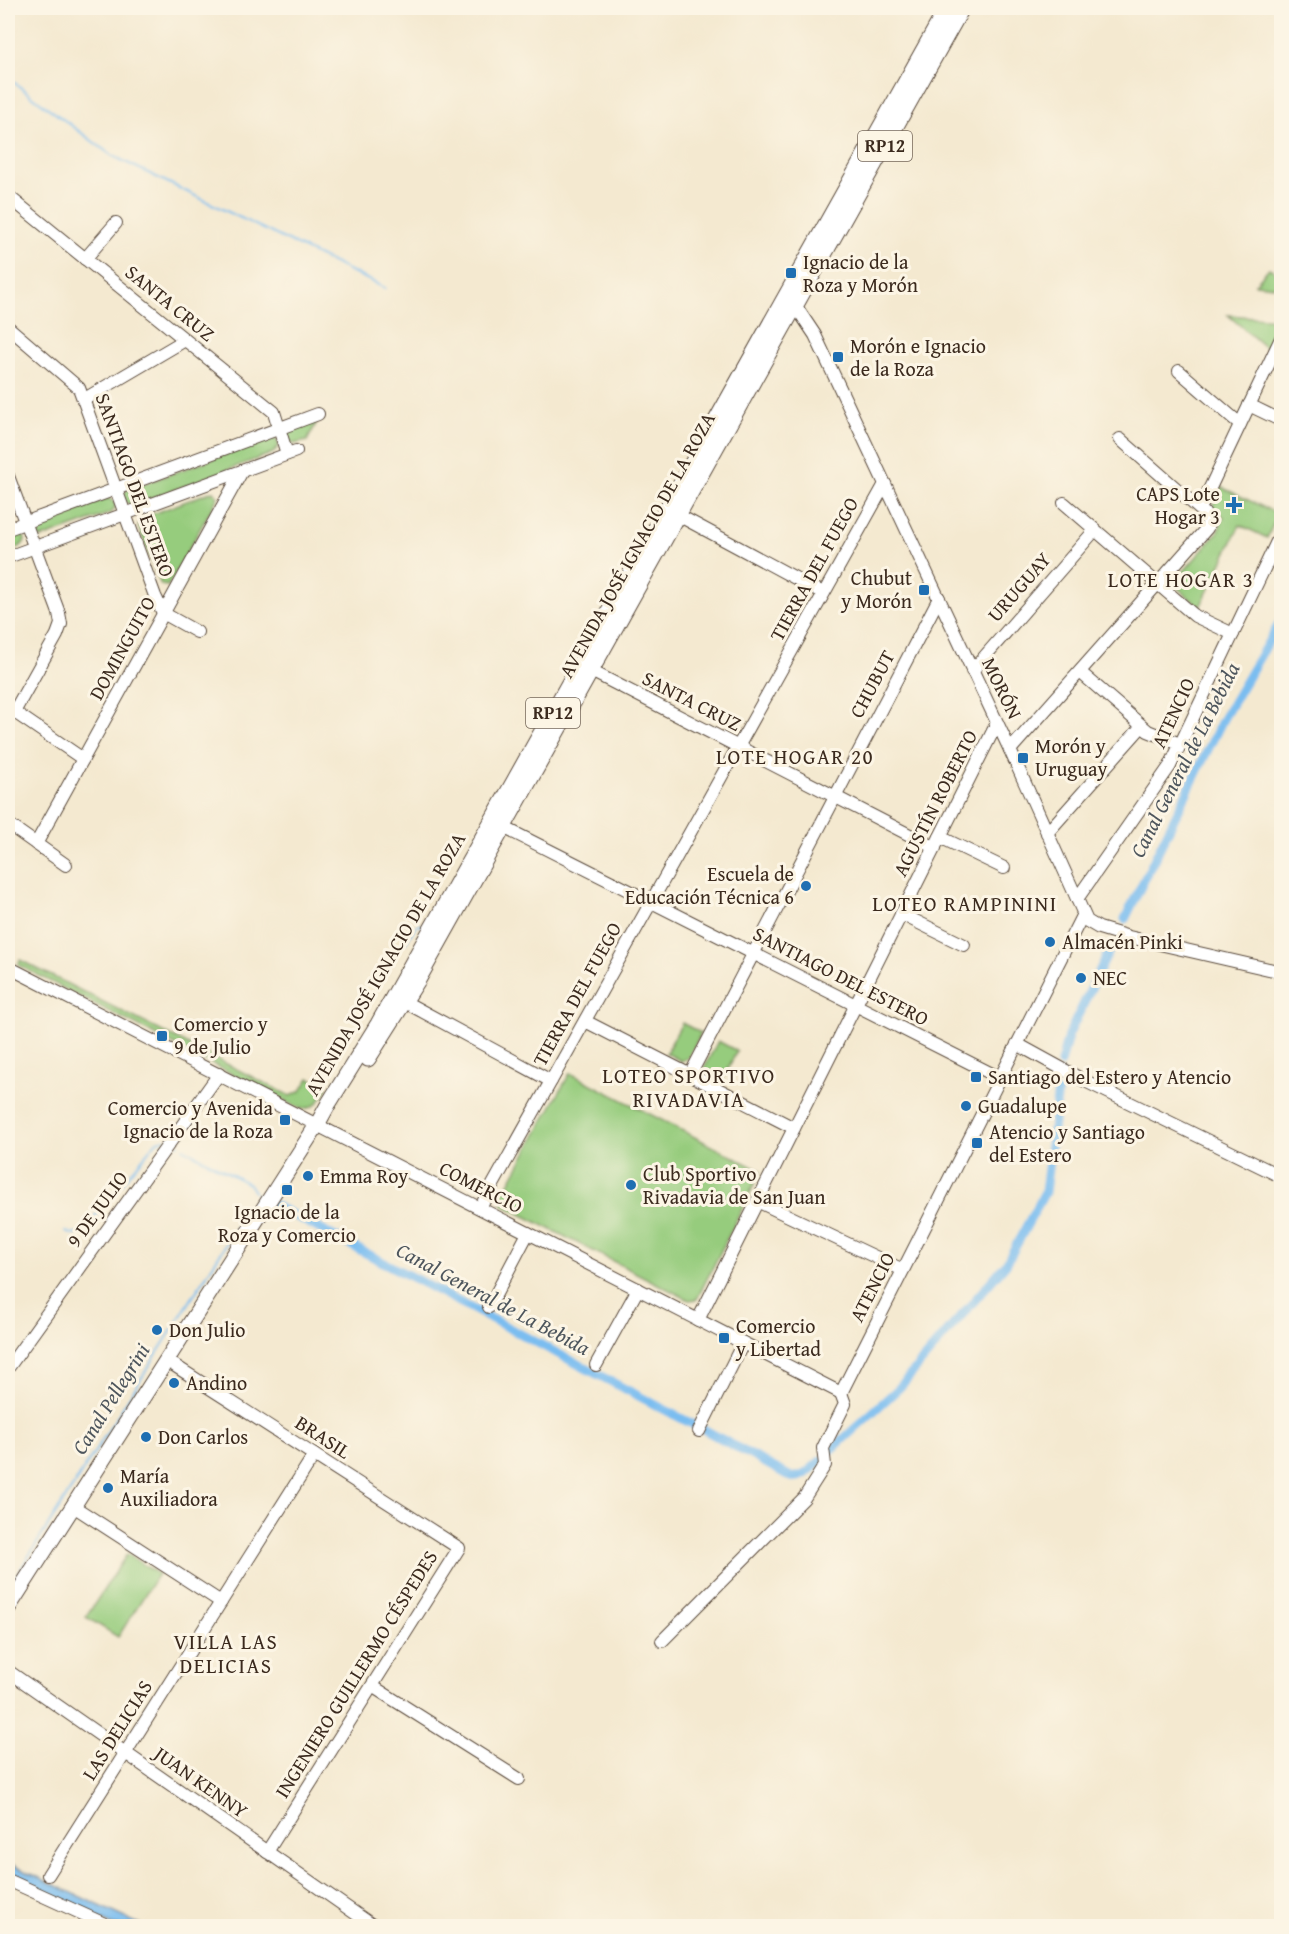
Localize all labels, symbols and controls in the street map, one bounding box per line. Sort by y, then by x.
road number: RP12 [858,131,912,161]
place label: Ignacio de la Roza y Morón [803,247,918,299]
street label: SANTA CRUZ [119,257,221,348]
marker: Ignacio de la Roza y Morón [784,266,798,280]
place label: Morón e Ignacio de la Roza [850,331,986,383]
marker: Morón e Ignacio de la Roza [831,350,845,364]
street label: SANTIAGO DEL ESTERO [89,389,182,581]
street label: AVENIDA JOSÉ IGNACIO DE LA ROZA [551,407,722,683]
place label: CAPS Lote Hogar 3 [1136,479,1220,531]
street label: TIERRA DEL FUEGO [762,492,865,646]
marker: CAPS Lote Hogar 3 [1225,496,1243,514]
street label: URUGUAY [980,545,1057,628]
place label: Chubut y Morón [840,563,912,615]
district label: LOTE HOGAR 3 [1108,564,1254,595]
marker: Chubut y Morón [917,583,931,597]
street label: DOMINGUITO [81,591,162,705]
street label: CHUBUT [842,645,902,723]
street label: MORÓN [975,652,1030,723]
water label: Canal General de La Bebida [1122,657,1247,863]
street label: SANTA CRUZ [638,663,747,738]
street label: ATENCIO [1144,673,1201,753]
road number: RP12 [526,698,580,728]
street label: AGUSTÍN ROBERTO [885,724,984,881]
place label: Morón y Uruguay [1035,731,1107,783]
district label: LOTE HOGAR 20 [716,741,874,772]
marker: Morón y Uruguay [1016,751,1030,765]
street label: AVENIDA JOSÉ IGNACIO DE LA ROZA [297,827,472,1101]
place label: Escuela de Educación Técnica 6 [625,859,794,911]
marker: Escuela de Educación Técnica 6 [799,879,813,893]
district label: LOTEO RAMPININI [872,888,1058,919]
street label: TIERRA DEL FUEGO [525,917,628,1071]
street label: SANTIAGO DEL ESTERO [748,919,934,1032]
place label: Almacén Pinki [1062,927,1183,956]
marker: Almacén Pinki [1043,935,1057,949]
place label: NEC [1093,963,1127,992]
marker: NEC [1074,971,1088,985]
place label: Comercio y 9 de Julio [174,1009,268,1061]
marker: Comercio y 9 de Julio [155,1029,169,1043]
district label: LOTEO SPORTIVO RIVADAVIA [602,1060,776,1115]
place label: Santiago del Estero y Atencio [988,1062,1231,1091]
marker: Santiago del Estero y Atencio [969,1070,983,1084]
place label: Guadalupe [978,1091,1067,1120]
place label: Comercio y Avenida Ignacio de la Roza [108,1093,274,1145]
marker: Guadalupe [959,1099,973,1113]
marker: Comercio y Avenida Ignacio de la Roza [278,1113,292,1127]
place label: Atencio y Santiago del Estero [989,1117,1145,1169]
marker: Atencio y Santiago del Estero [970,1136,984,1150]
street label: COMERCIO [434,1153,528,1220]
place label: Club Sportivo Rivadavia de San Juan [643,1159,826,1211]
place label: Emma Roy [320,1161,408,1190]
street label: 9 DE JULIO [59,1164,134,1253]
marker: Emma Roy [301,1169,315,1183]
marker: Club Sportivo Rivadavia de San Juan [624,1178,638,1192]
marker: Ignacio de la Roza y Comercio [280,1183,294,1197]
place label: Ignacio de la Roza y Comercio [218,1197,356,1249]
water label: Canal General de La Bebida [391,1234,596,1363]
street label: ATENCIO [842,1247,901,1327]
place label: Comercio y Libertad [735,1311,821,1363]
place label: Don Julio [169,1315,246,1344]
marker: Don Julio [150,1323,164,1337]
marker: Comercio y Libertad [717,1331,731,1345]
water label: Canal Pellegrini [64,1337,157,1460]
place label: Andino [186,1368,247,1397]
marker: Andino [167,1376,181,1390]
street label: BRASIL [290,1408,357,1465]
place label: Don Carlos [158,1422,248,1451]
marker: Don Carlos [139,1430,153,1444]
place label: María Auxiliadora [120,1461,218,1513]
marker: María Auxiliadora [101,1481,115,1495]
street label: INGENIERO GUILLERMO CÉSPEDES [267,1544,444,1803]
district label: VILLA LAS DELICIAS [174,1626,278,1681]
street label: LAS DELICIAS [74,1674,159,1785]
street label: JUAN KENNY [146,1737,254,1825]

